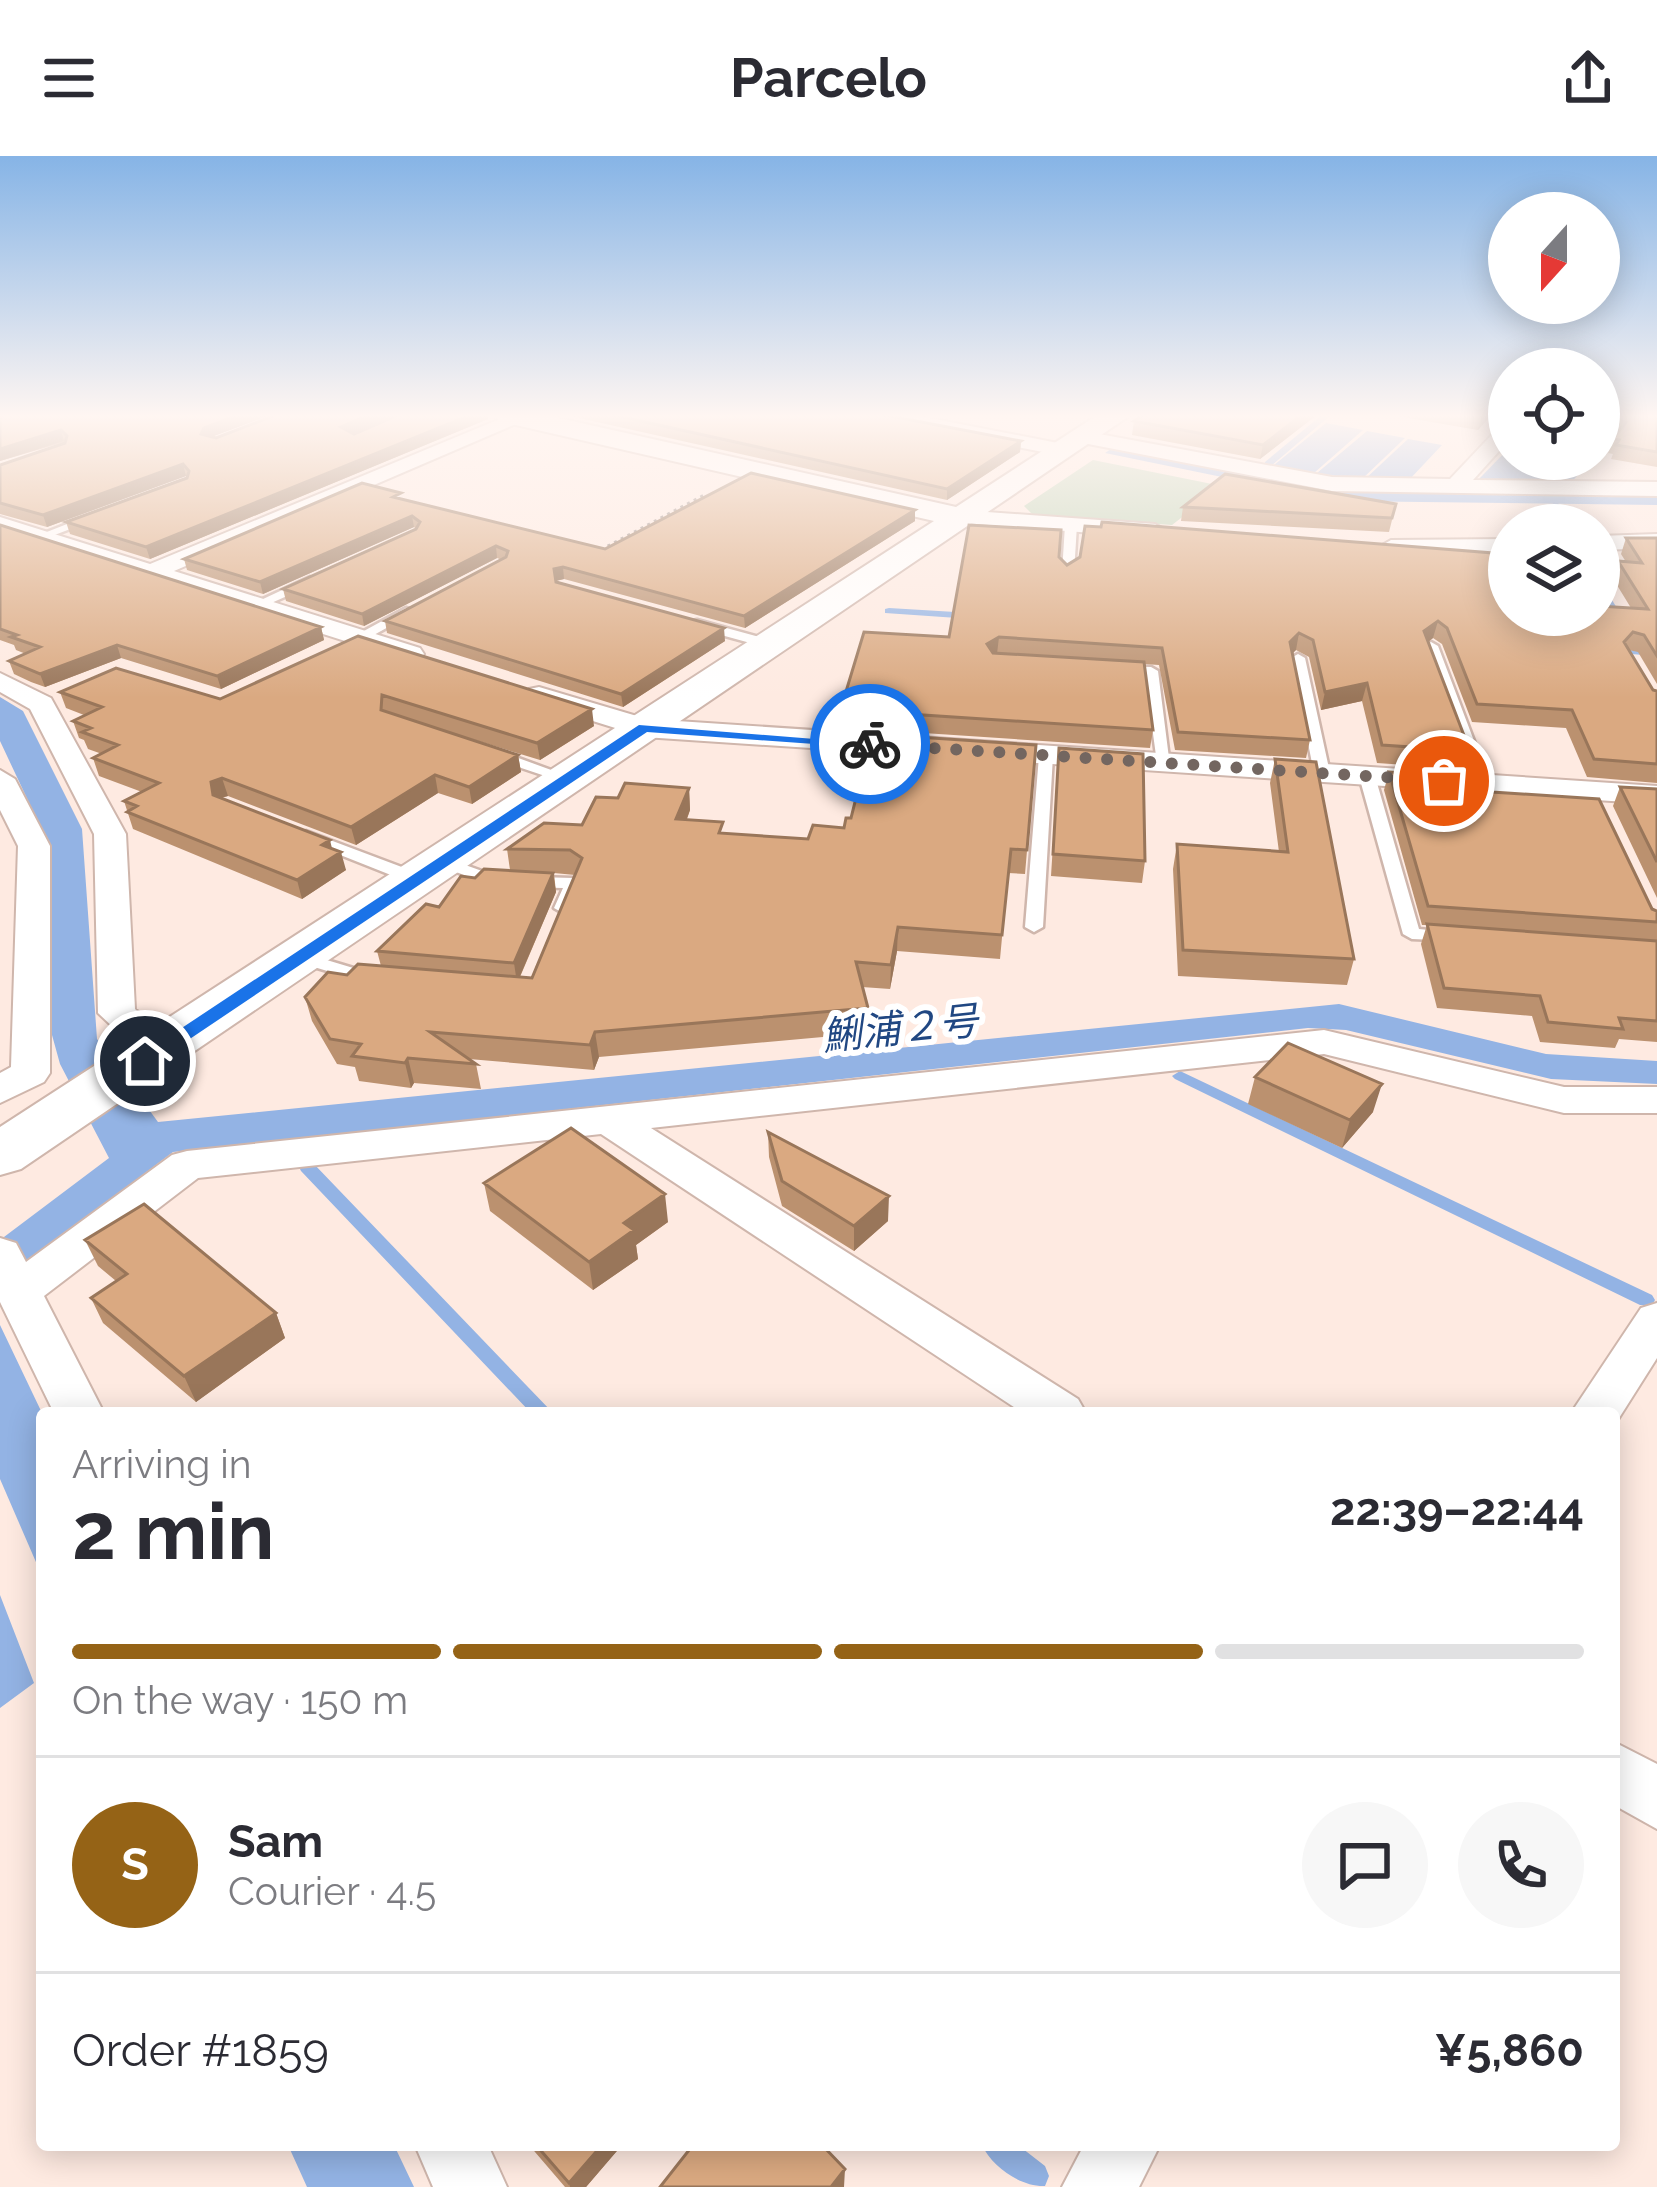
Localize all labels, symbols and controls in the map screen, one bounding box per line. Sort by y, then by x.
icon: menu [36,45,102,111]
icon: share [1555,45,1621,111]
text: Parcelo [730,46,927,110]
north arrow [1488,192,1620,324]
map controls [1488,192,1620,636]
button: locate [1488,348,1620,480]
button: layers [1488,504,1620,636]
courier [810,684,930,804]
icon: bike [837,711,903,777]
pin [1393,730,1495,832]
icon: bag [1411,748,1477,814]
water label: 鯏浦２号 [820,997,983,1059]
pin [94,1010,196,1112]
icon: home [112,1028,178,1094]
text: Arriving in [72,1441,252,1487]
text: 22:39–22:44 [1330,1483,1584,1536]
text: 2 min [72,1486,274,1577]
text: On the way · 150 m [72,1677,408,1723]
button: chat [1302,1802,1428,1928]
button: phone [1458,1802,1584,1928]
text: Sam [228,1815,323,1868]
text: S [121,1838,149,1891]
text: Courier · 4.5 [228,1868,436,1914]
text: Order #1859 [72,2024,329,2077]
text: ¥5,860 [1434,2024,1584,2077]

